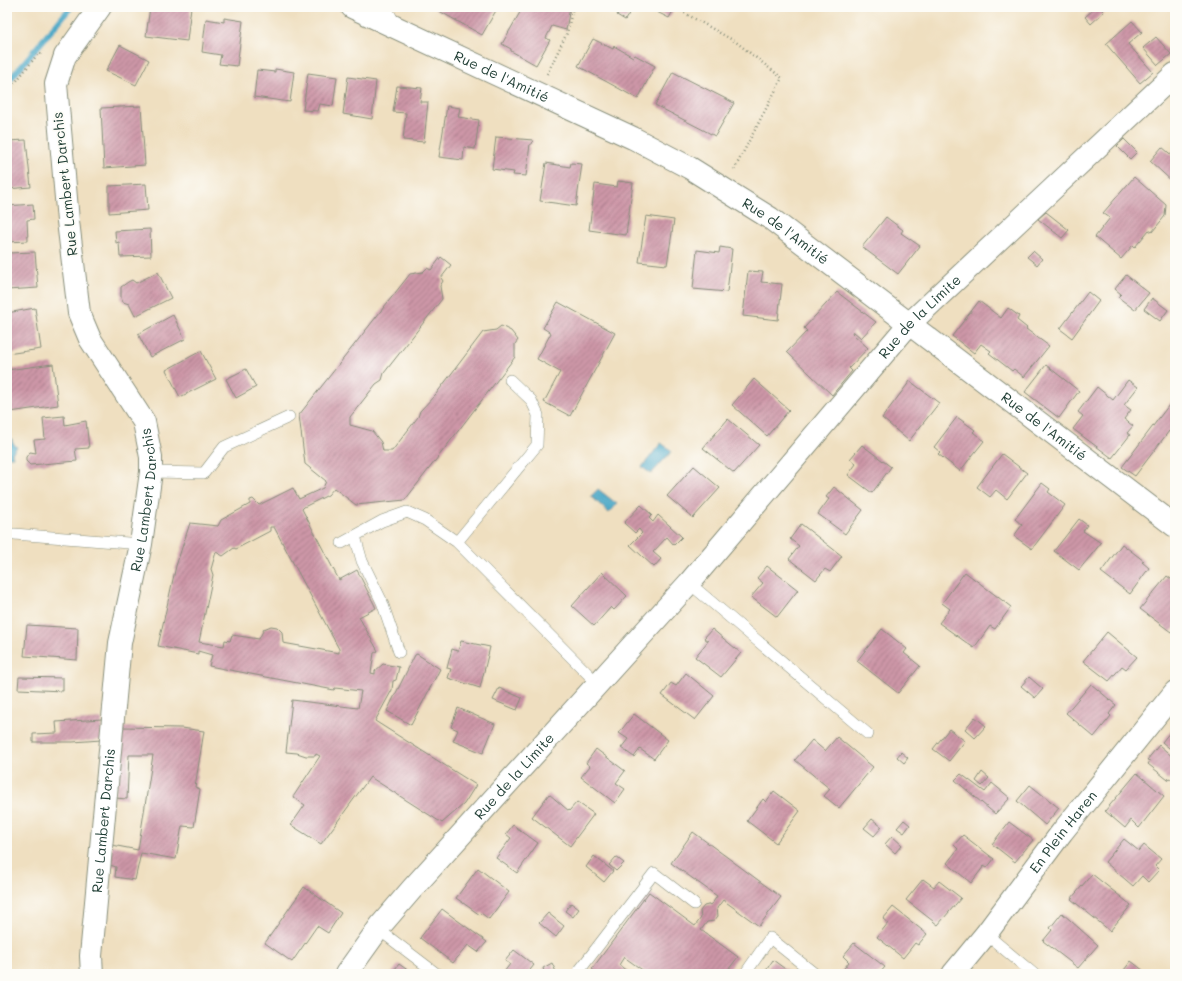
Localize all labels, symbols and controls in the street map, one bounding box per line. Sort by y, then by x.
street label: Rue de l'Amitié [451,46,552,107]
street label: Rue Lambert Darchis [47,111,82,257]
street label: Rue de l'Amitié [739,193,833,269]
street label: Rue de la Limite [874,270,965,362]
street label: Rue de l'Amitié [998,387,1091,465]
street label: Rue Lambert Darchis [125,427,160,573]
street label: Rue de la Limite [470,728,558,823]
street label: Rue Lambert Darchis [87,747,119,894]
street label: En Plein Haren [1025,786,1101,877]

